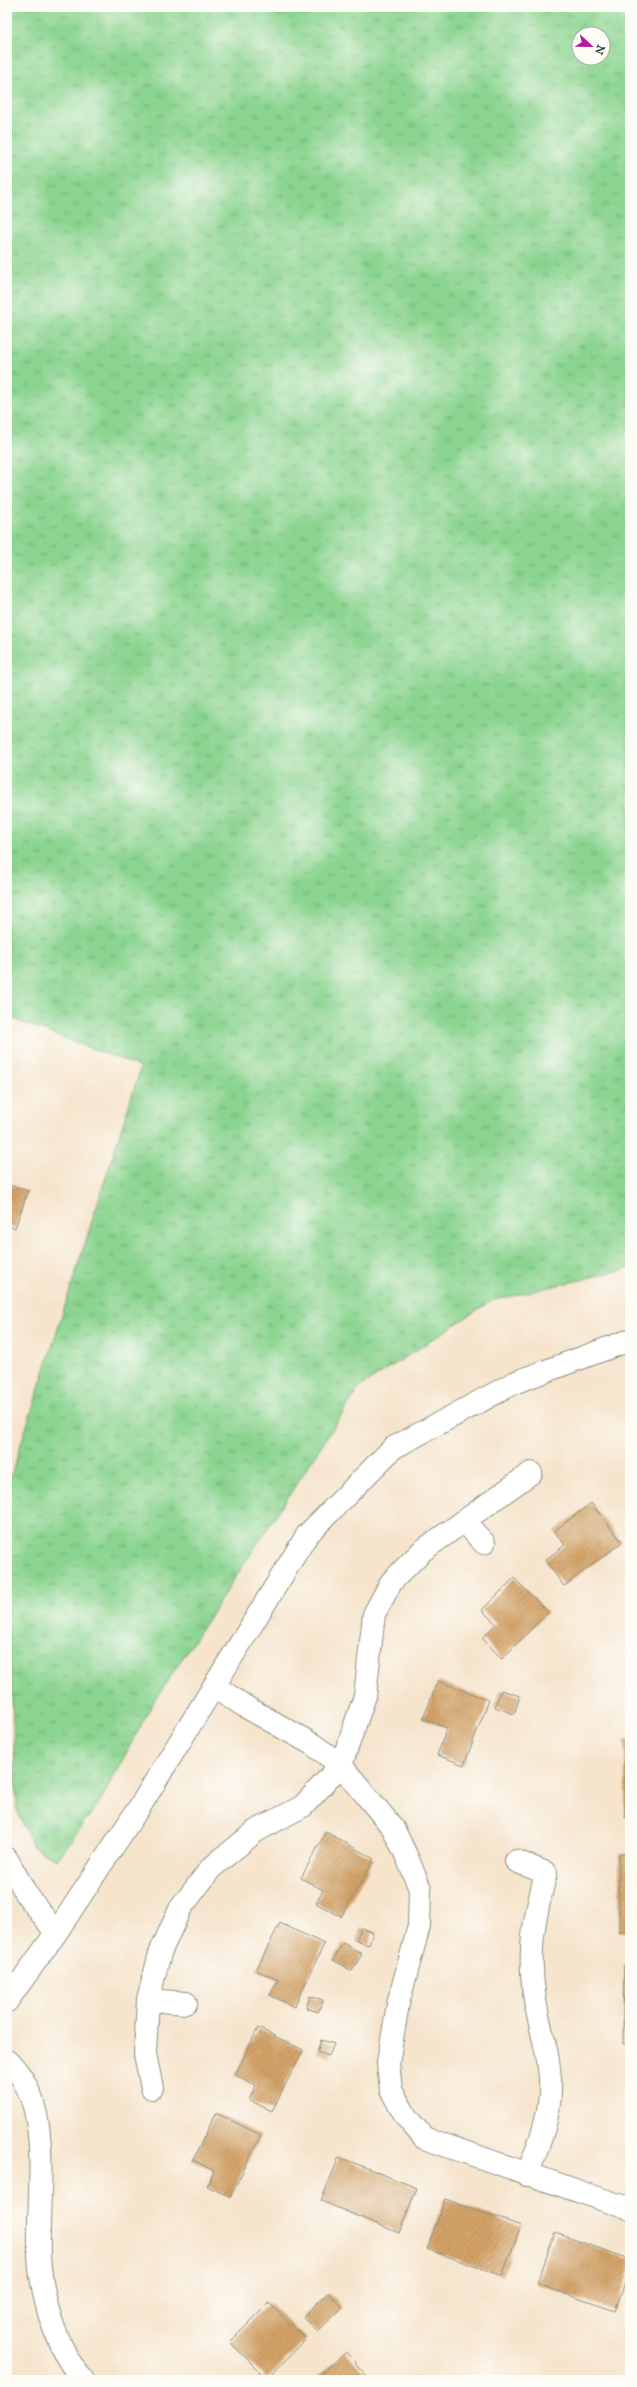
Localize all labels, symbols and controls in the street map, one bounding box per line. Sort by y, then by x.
north arrow [571,26,611,66]
text: N [592,43,608,57]

